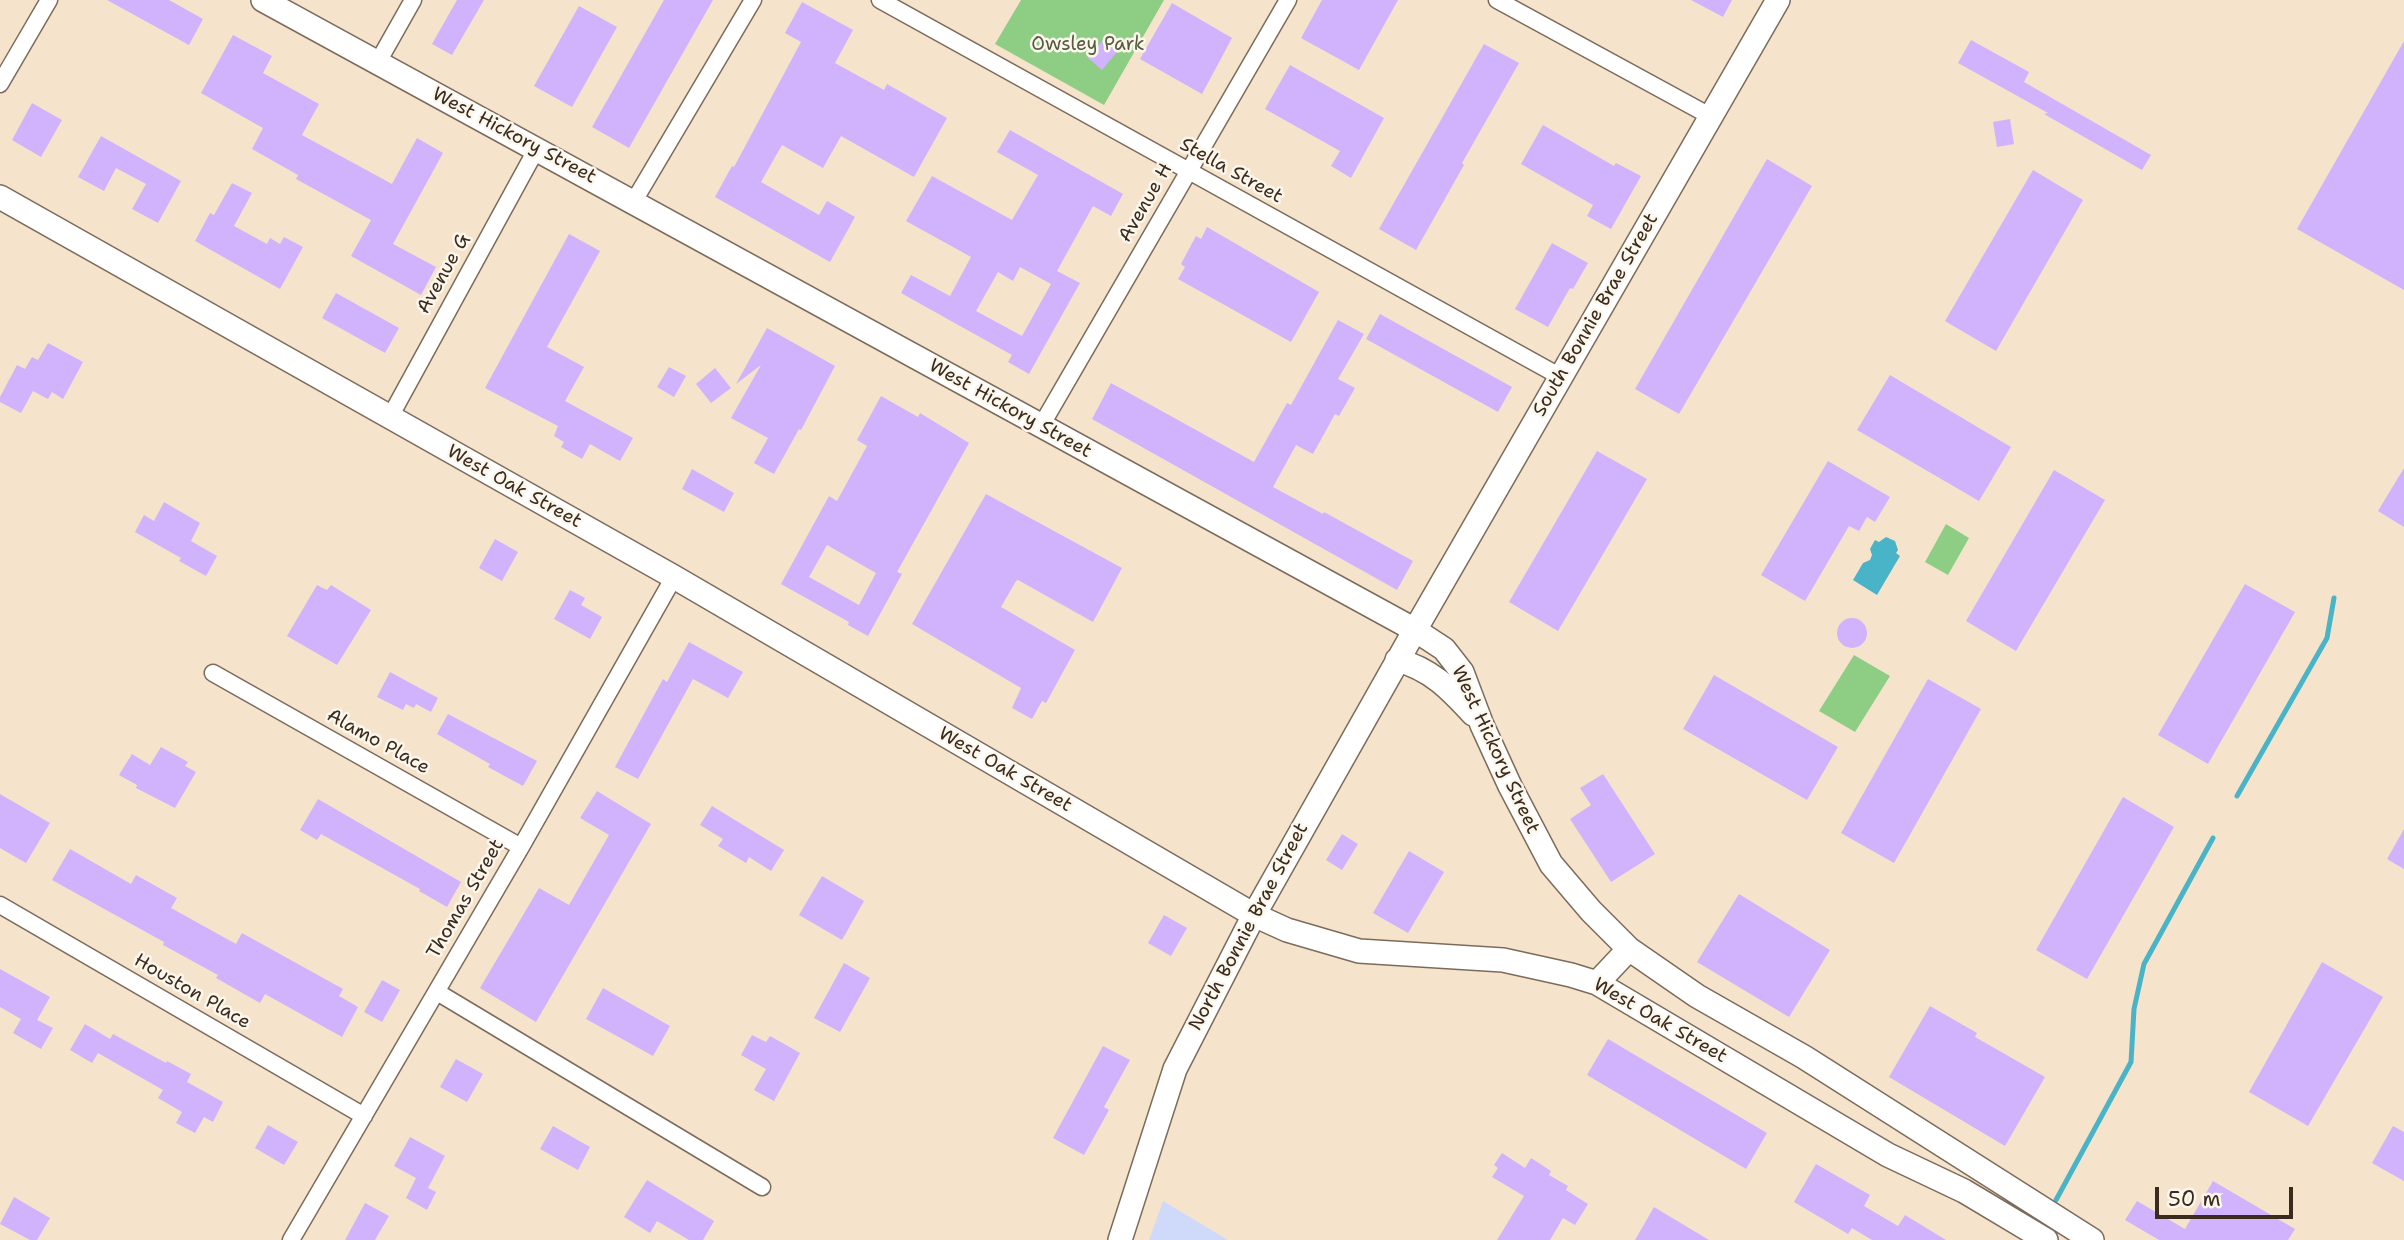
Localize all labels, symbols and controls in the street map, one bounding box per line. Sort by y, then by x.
park label: Owsley Park [1031,34,1145,56]
street label: West Hickory Street [428,83,600,189]
street label: Stella Street [1176,133,1286,209]
street label: Avenue H [1114,159,1178,247]
street label: South Bonnie Brae Street [1528,209,1664,421]
street label: Avenue G [413,230,475,318]
street label: West Hickory Street [925,355,1095,463]
street label: West Oak Street [443,441,585,533]
street label: West Hickory Street [1446,662,1544,838]
street label: Alamo Place [323,704,433,780]
street label: West Oak Street [934,723,1076,817]
street label: North Bonnie Brae Street [1184,819,1314,1035]
street label: Thomas Street [423,835,509,963]
street label: Houston Place [130,949,254,1035]
street label: West Oak Street [1589,974,1731,1068]
scale bar [2159,1174,2297,1218]
text: 50 m [2168,1185,2221,1213]

